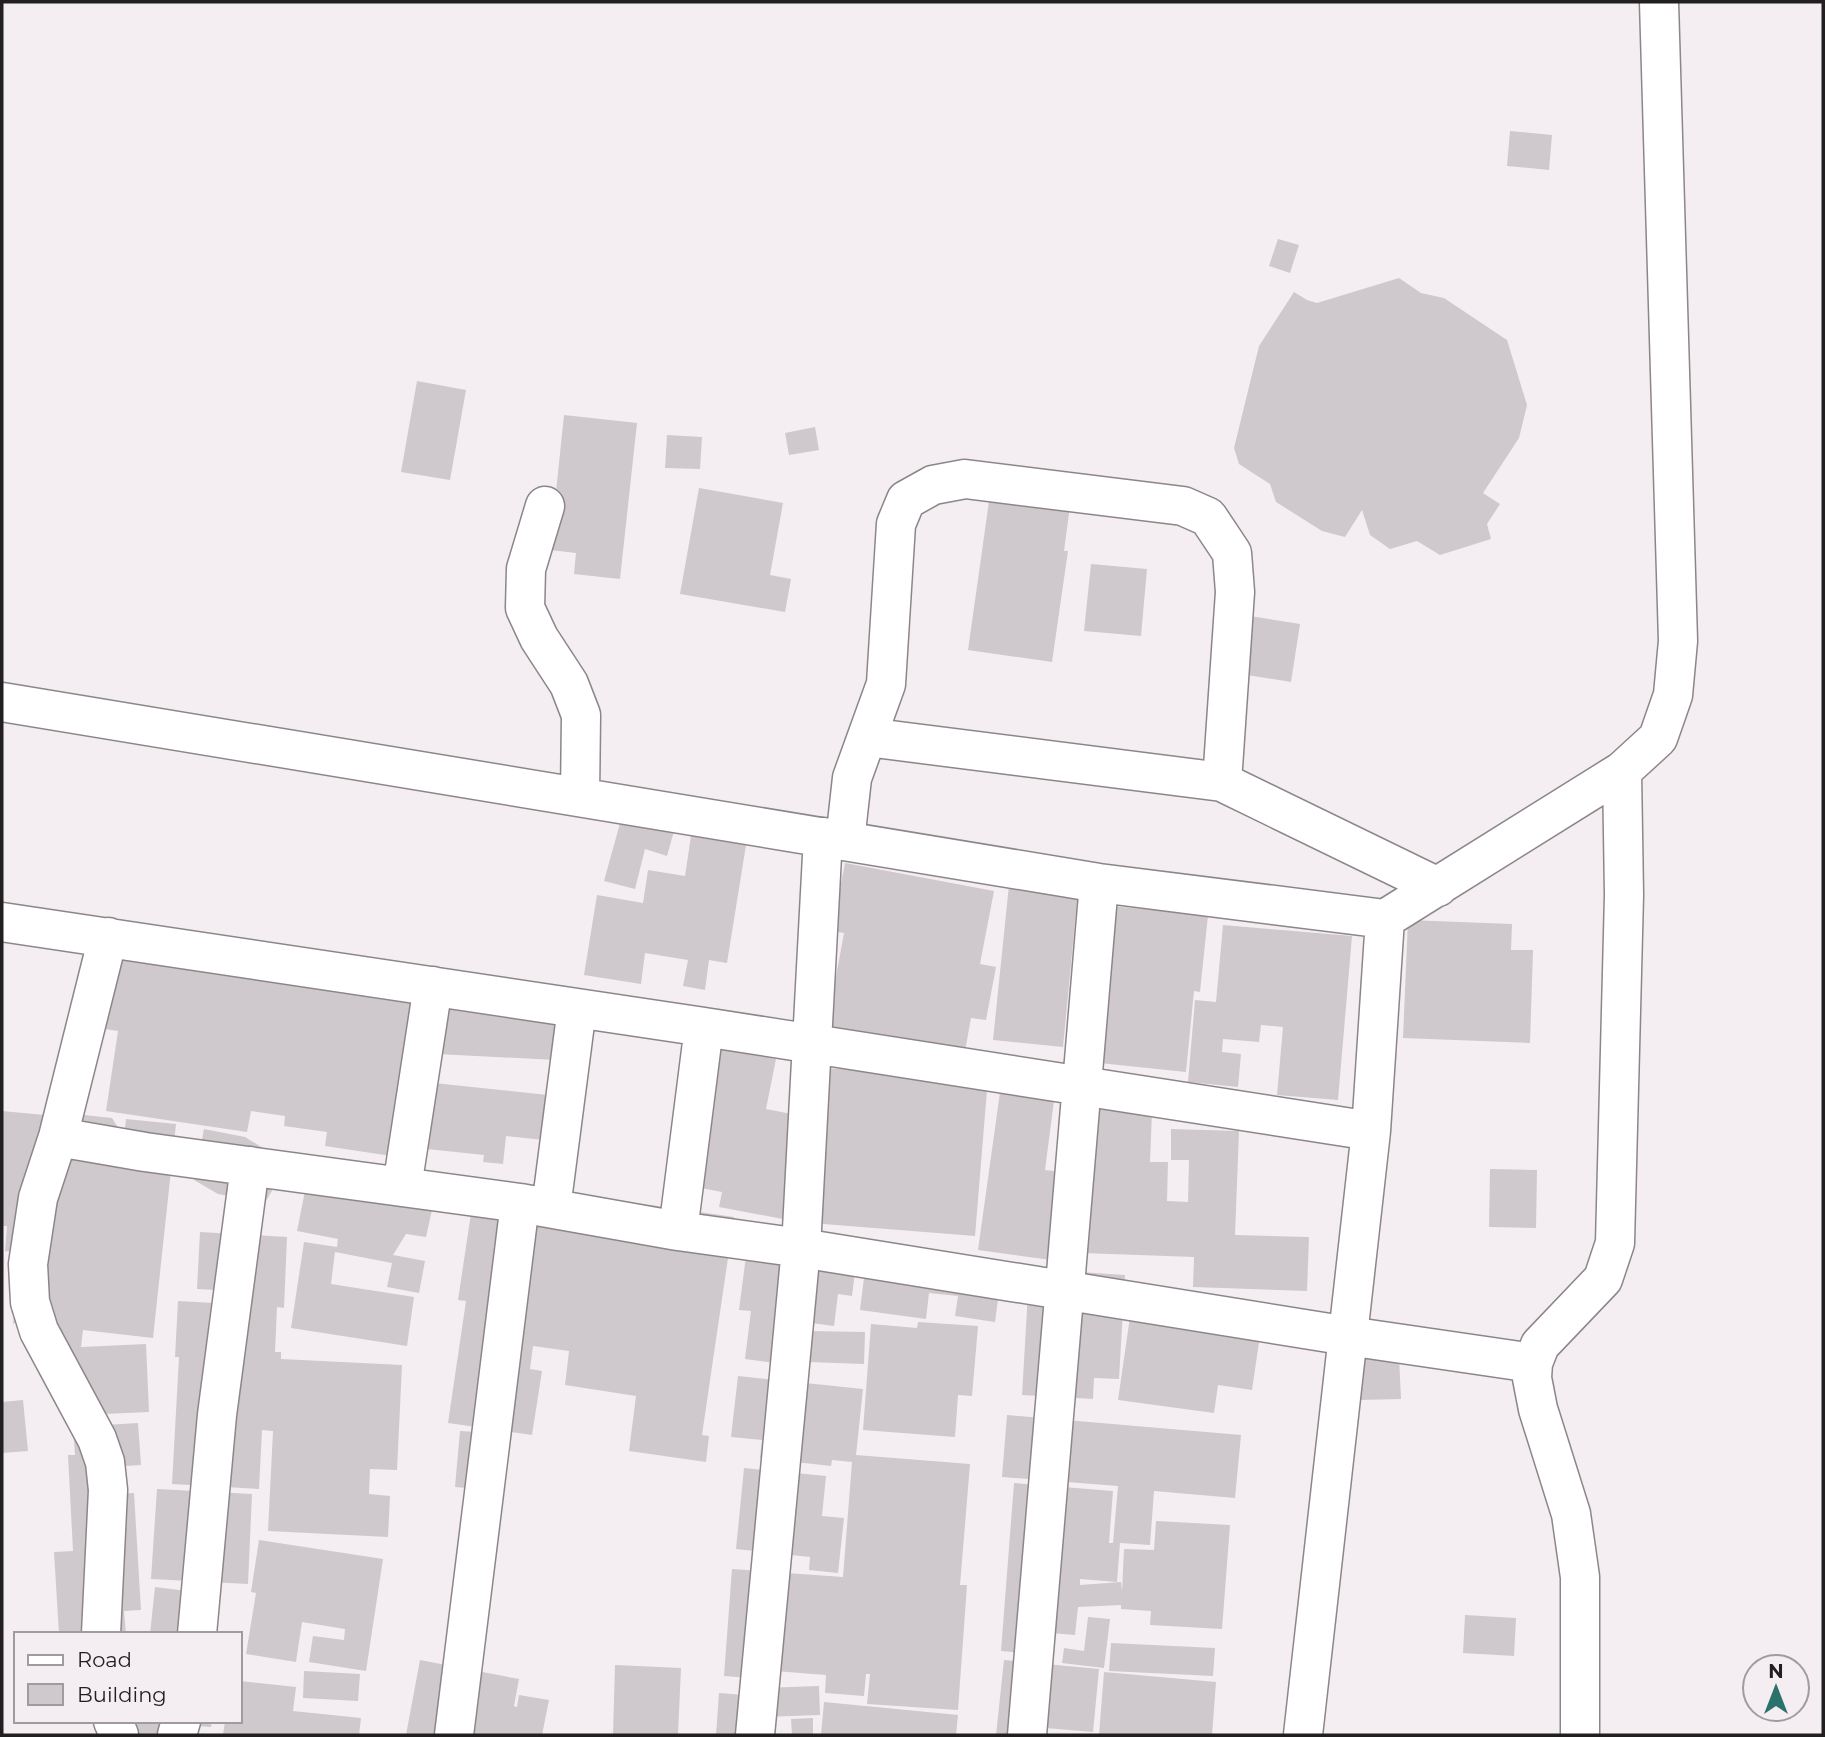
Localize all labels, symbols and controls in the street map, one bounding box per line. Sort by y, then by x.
legend [14,1632,242,1723]
text: Road [77,1647,132,1672]
north arrow [1741,1653,1811,1723]
text: N [1768,1660,1784,1683]
text: Building [77,1682,167,1707]

